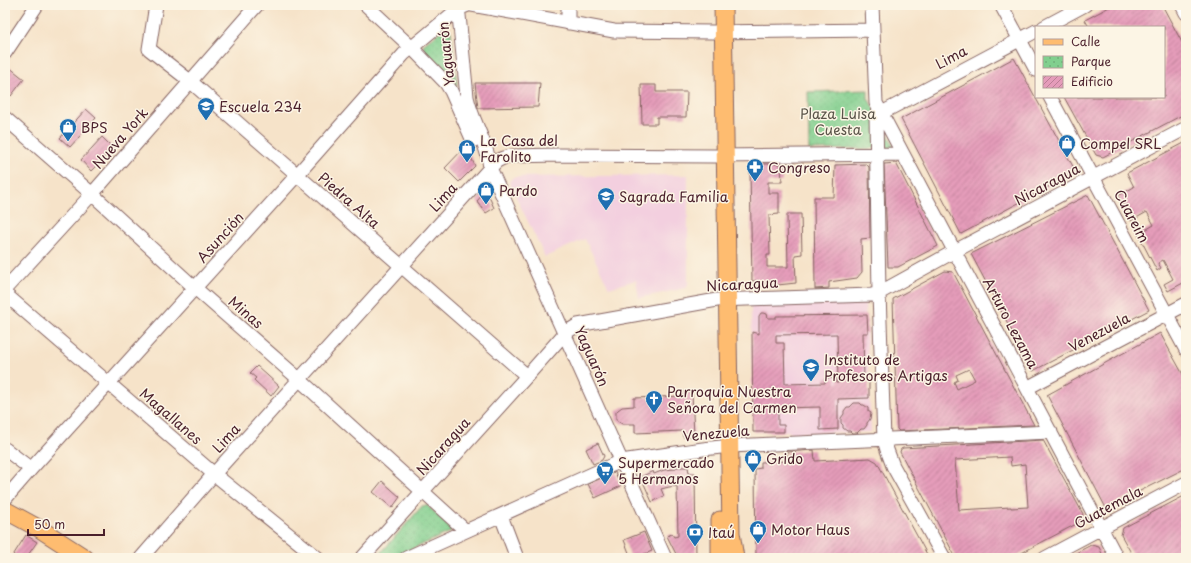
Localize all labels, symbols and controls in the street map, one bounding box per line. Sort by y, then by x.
street label: Yaguarón [432,21,460,87]
legend [1035,26,1165,98]
text: Calle [1071,32,1101,50]
street label: Lima [931,40,971,74]
text: Parque [1071,52,1111,70]
text: Edificio [1071,72,1113,90]
school or university icon: Escuela 234 [196,96,216,121]
place label: Escuela 234 [219,96,302,117]
street label: Nueva York [87,103,153,173]
park label: Plaza Luisa Cuesta [800,103,876,140]
shop icon: BPS [58,117,78,142]
place label: BPS [81,117,108,138]
place label: La Casa del Farolito [480,130,558,167]
shop icon: Compel SRL [1057,133,1077,158]
place label: Compel SRL [1080,133,1161,154]
shop icon: La Casa del Farolito [457,138,477,163]
pharmacy icon: Congreso [745,157,765,182]
place label: Congreso [768,157,831,178]
street label: Nicaragua [1010,158,1084,210]
street label: Piedra Alta [313,167,385,233]
street label: Lima [424,178,462,216]
shop icon: Pardo [476,180,496,205]
place label: Pardo [499,180,538,201]
school or university icon: Sagrada Familia [596,186,616,211]
place label: Sagrada Familia [619,186,729,207]
street label: Cuareim [1109,186,1155,246]
street label: Asunción [192,207,248,267]
street label: Nicaragua [706,272,779,296]
street label: Arturo Lezama [978,274,1044,372]
street label: Minas [224,291,268,333]
street label: Venezuela [1065,307,1134,357]
street label: Yaguarón [569,322,615,390]
place label: Instituto de Profesores Artigas [824,349,948,386]
school or university icon: Instituto de Profesores Artigas [801,357,821,382]
place label: Parroquia Nuestra Señora del Carmen [667,381,797,418]
street label: Magallanes [135,383,207,449]
church icon: Parroquia Nuestra Señora del Carmen [644,389,664,414]
street label: Nicaragua [411,412,475,480]
street label: Lima [207,419,245,457]
street label: Venezuela [682,420,750,446]
shop icon: Grido [743,448,763,473]
place label: Grido [766,448,803,469]
place label: Supermercado 5 Hermanos [618,452,715,489]
supermarket icon: Supermercado 5 Hermanos [595,460,615,485]
street label: Guatemala [1070,480,1146,534]
scale bar [28,511,104,537]
text: 50 m [34,515,65,533]
shop icon: Motor Haus [748,519,768,544]
place label: Motor Haus [771,519,850,540]
bank icon: Itaú [685,522,705,547]
place label: Itaú [708,522,735,543]

